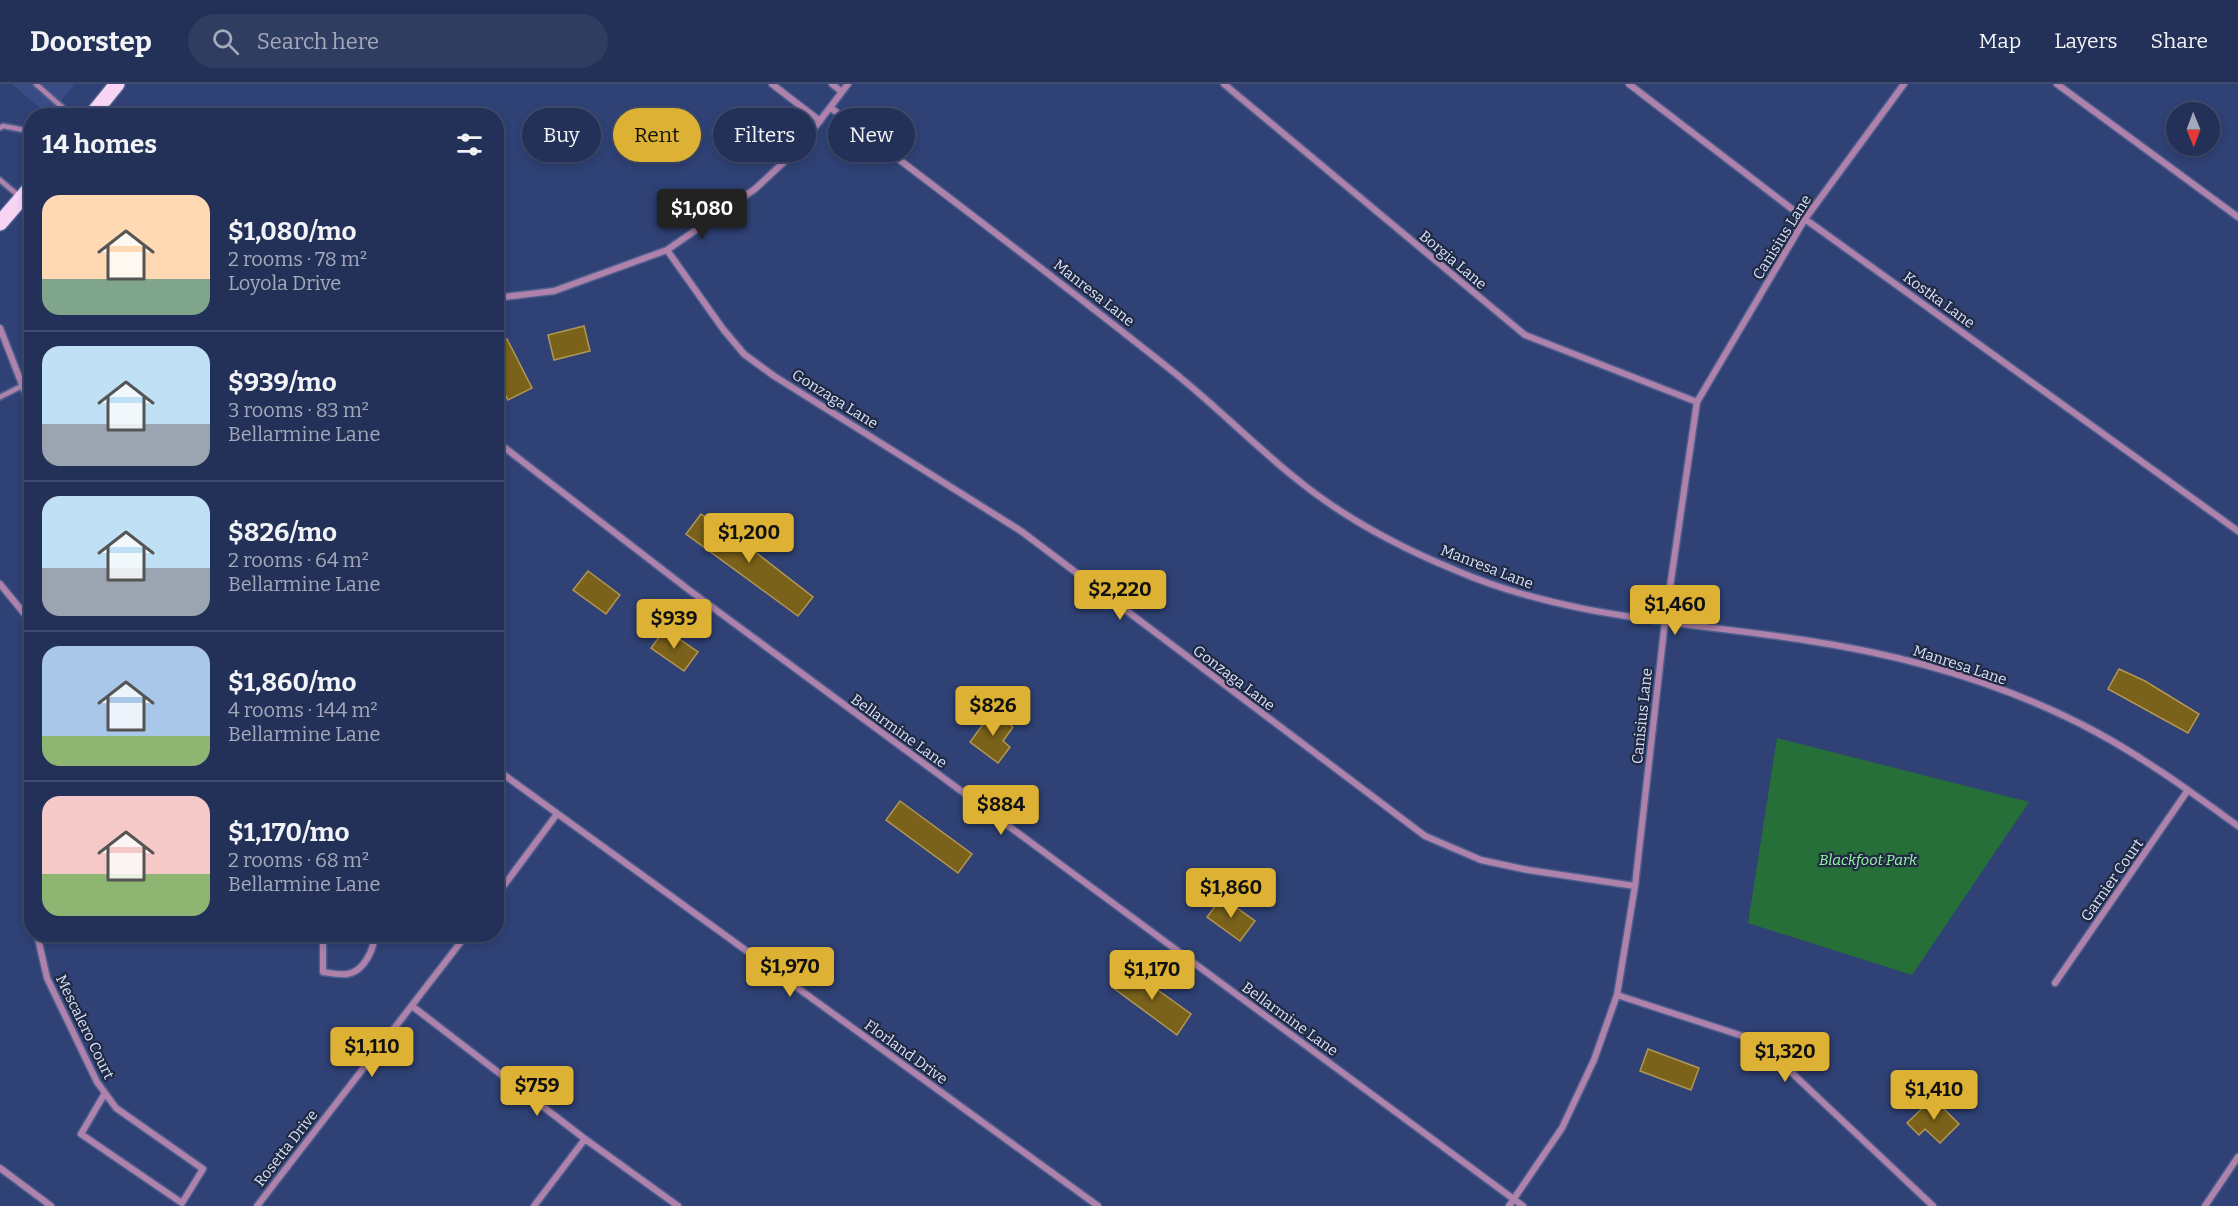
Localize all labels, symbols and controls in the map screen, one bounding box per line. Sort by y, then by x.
search box [188,14,608,68]
text: Doorstep [30,25,152,58]
icon: search [209,25,242,58]
text: Search here [257,28,379,55]
text: Map [1979,28,2021,54]
text: Layers [2054,28,2118,54]
text: Share [2151,28,2208,54]
north arrow [2166,102,2220,156]
map controls [2166,102,2220,156]
chip: Buy [522,108,601,162]
chip: Rent [613,108,701,162]
chip: Filters [713,108,816,162]
chip: New [828,108,915,162]
icon: filters [453,128,486,161]
text: 14 homes [42,129,157,160]
pin: $1,080 [653,189,751,240]
street label: Canisius Lane [1749,191,1815,283]
text: $1,080 [671,196,733,220]
text: $1,080/mo [228,216,357,247]
icon: home [90,219,162,291]
street label: Borgia Lane [1416,227,1490,293]
text: 2 rooms · 78 m² [228,247,367,271]
street label: Manresa Lane [1050,256,1138,330]
street label: Kostka Lane [1900,268,1978,332]
text: Loyola Drive [228,271,341,295]
street label: Gonzaga Lane [789,365,881,433]
text: $939/mo [228,367,337,398]
icon: home [90,370,162,442]
text: 3 rooms · 83 m² [228,398,369,422]
text: Bellarmine Lane [228,422,380,446]
pin: $1,200 [700,513,798,564]
text: $826/mo [228,517,337,548]
icon: home [90,520,162,592]
text: $1,200 [718,520,780,544]
street label: Manresa Lane [1438,541,1536,593]
text: 2 rooms · 64 m² [228,548,369,572]
pin: $2,220 [1071,570,1169,621]
text: Bellarmine Lane [228,572,380,596]
text: $2,220 [1088,577,1152,601]
pin: $1,460 [1626,585,1724,636]
text: $1,460 [1644,592,1706,616]
pin: $939 [638,599,710,650]
text: $939 [651,606,697,630]
street label: Gonzaga Lane [1189,641,1279,715]
street label: Manresa Lane [1911,641,2009,689]
text: $1,860/mo [228,667,357,698]
street label: Canisius Lane [1628,667,1656,765]
icon: home [90,670,162,742]
pin: $826 [957,686,1029,737]
street label: Bellarmine Lane [847,690,951,772]
text: $826 [969,693,1017,717]
text: 4 rooms · 144 m² [228,698,378,722]
text: Bellarmine Lane [228,722,380,746]
pin: $884 [965,785,1037,836]
text: $884 [977,792,1025,816]
text: $1,170/mo [228,817,350,848]
icon: home [90,820,162,892]
street label: Garnier Court [2077,835,2147,925]
text: 2 rooms · 68 m² [228,848,369,872]
park label: Blackfoot Park [1819,851,1918,869]
pin: $1,860 [1182,868,1280,919]
text: Bellarmine Lane [228,872,380,896]
text: $1,860 [1200,875,1262,899]
pin: $1,970 [741,947,839,998]
pin: $1,170 [1103,950,1201,1001]
text: $1,970 [760,954,820,978]
text: $1,170 [1124,957,1180,981]
street label: Mescalero Court [52,972,118,1083]
street label: Bellarmine Lane [1238,978,1342,1060]
street label: Florland Drive [861,1016,951,1088]
pin: $1,110 [323,1027,421,1078]
pin: $1,320 [1736,1032,1834,1083]
text: $1,110 [344,1034,400,1058]
text: $1,320 [1754,1039,1816,1063]
pin: $759 [501,1066,573,1117]
pin: $1,410 [1885,1070,1983,1121]
text: $759 [515,1073,559,1097]
text: $1,410 [1905,1077,1963,1101]
street label: Rosetta Drive [250,1106,322,1190]

